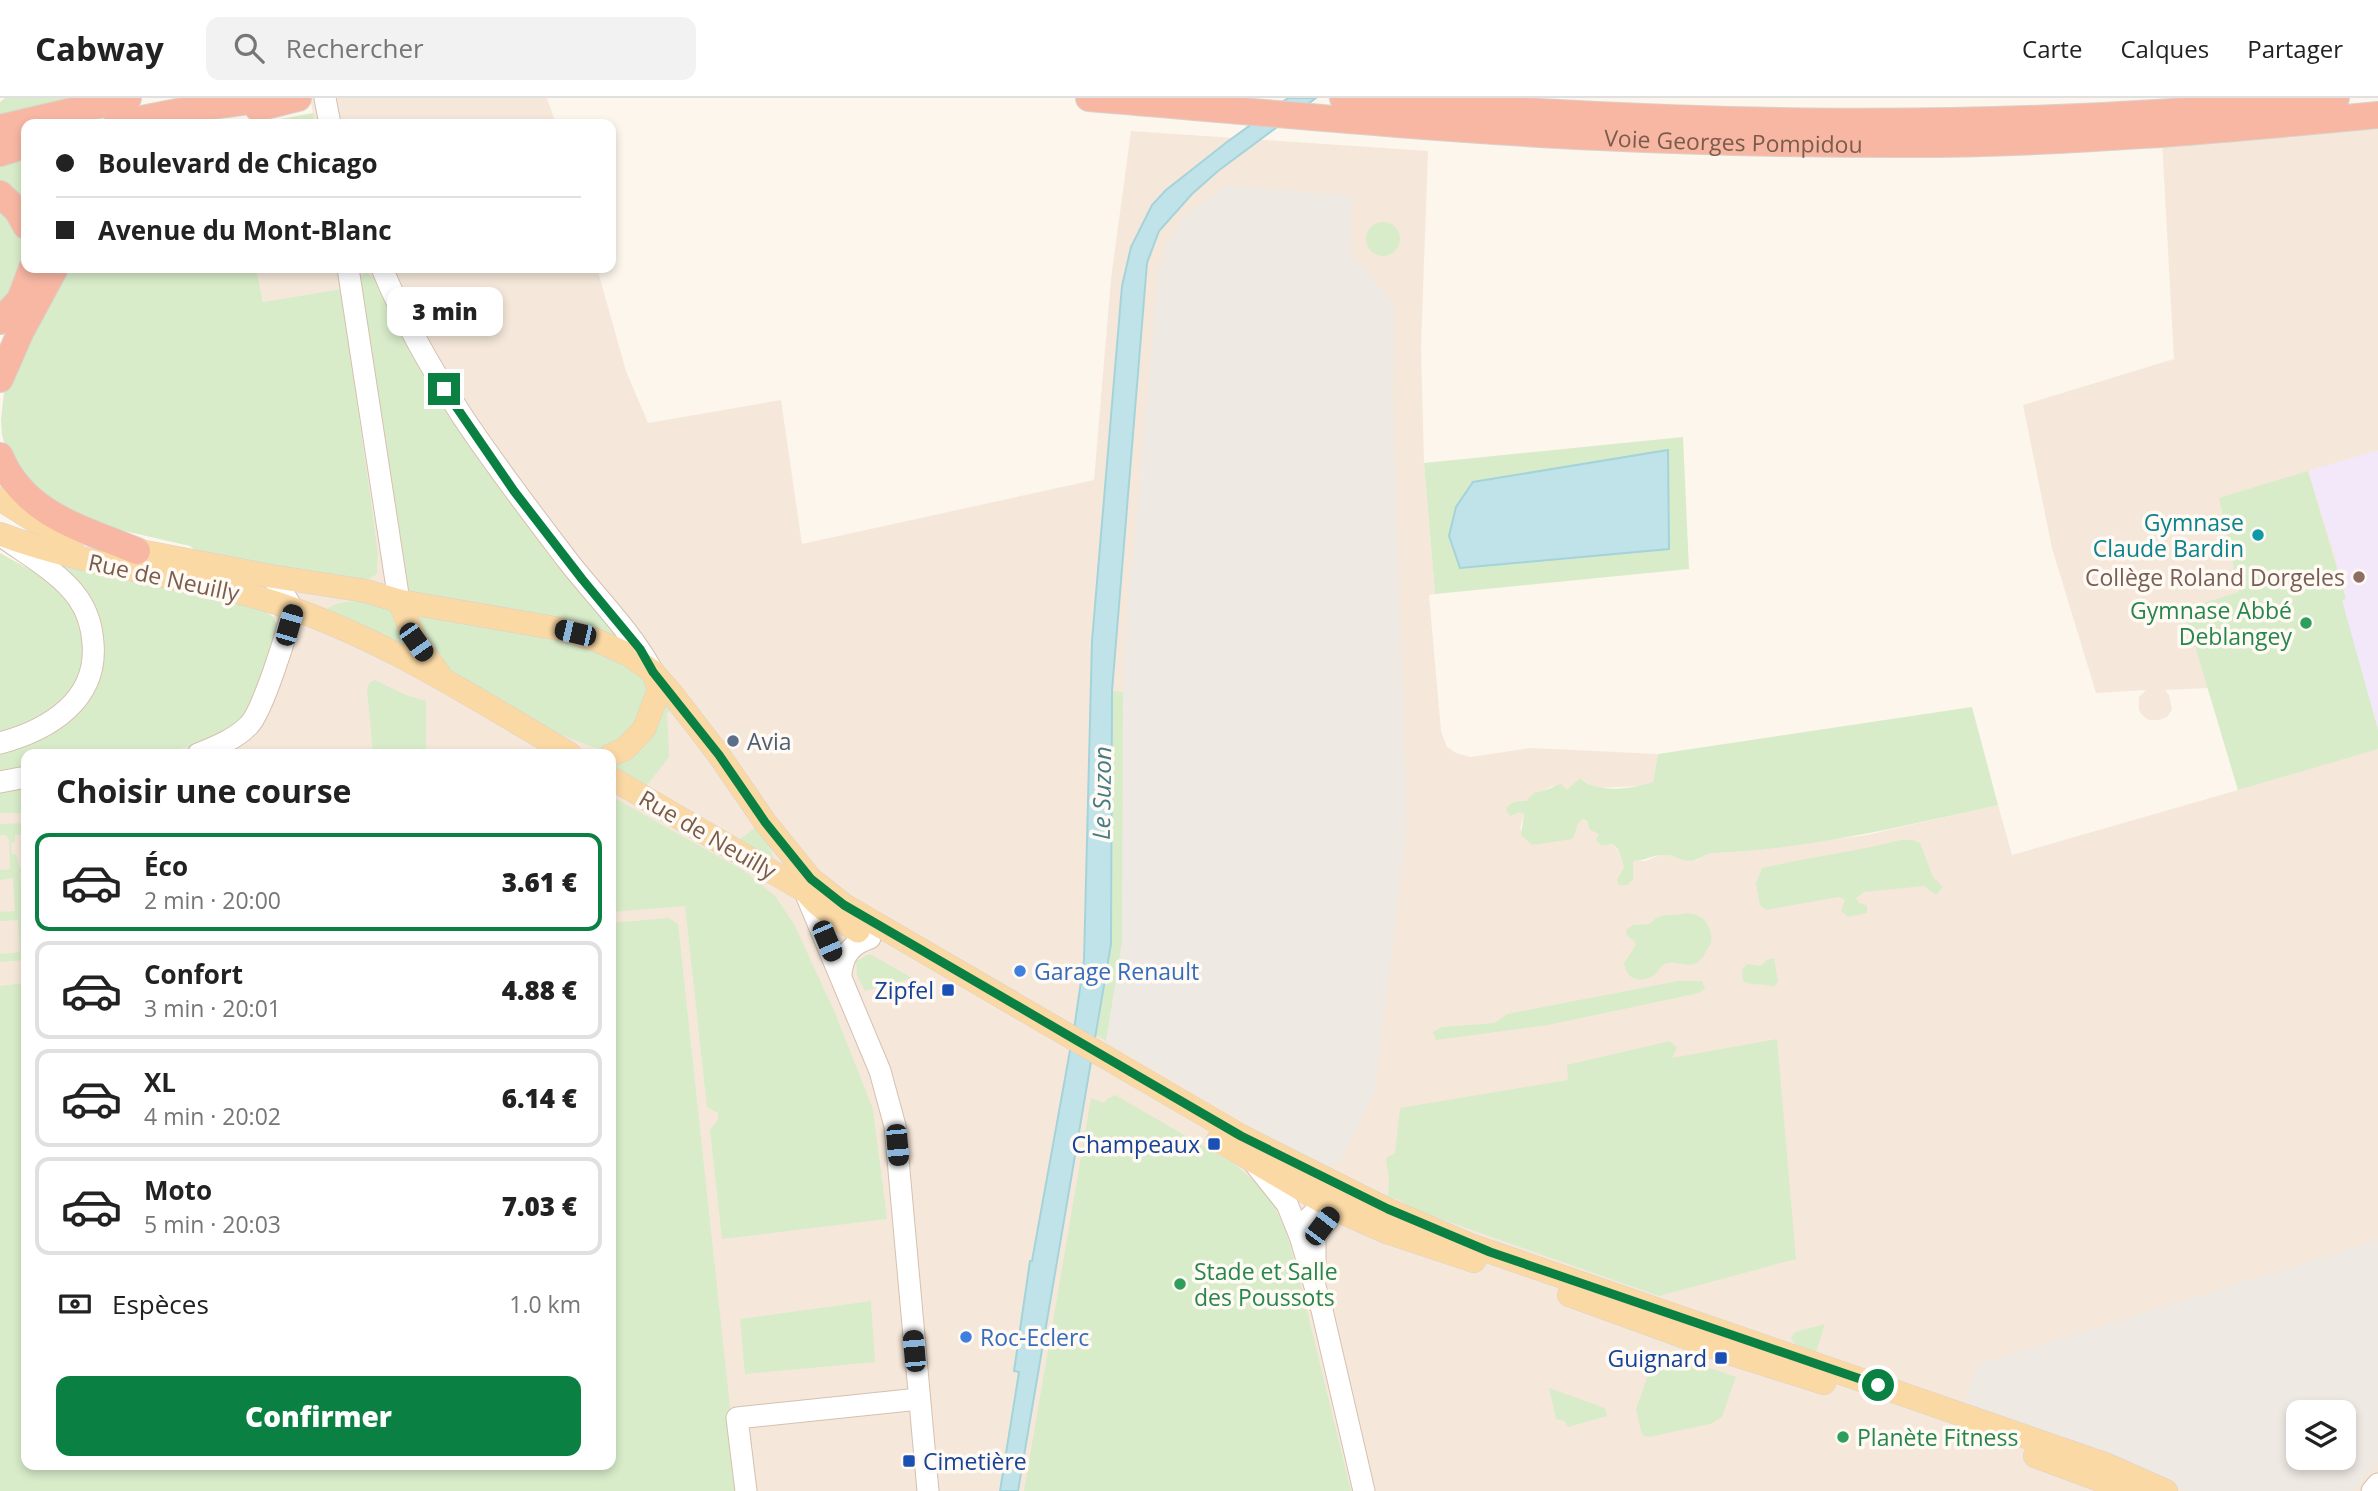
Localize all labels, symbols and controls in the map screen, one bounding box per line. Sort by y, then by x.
search box [206,17,696,80]
text: Cabway [35,26,164,71]
icon: search [230,29,268,67]
text: Rechercher [286,30,424,66]
text: Carte [2022,32,2082,65]
text: Calques [2120,32,2209,65]
text: Partager [2247,32,2343,65]
street label: Voie Georges Pompidou [1604,121,1863,160]
text: Boulevard de Chicago [98,145,377,181]
text: Avenue du Mont-Blanc [98,212,392,248]
callout: 3 min [386,288,502,336]
text: 3 min [412,295,478,327]
route end [428,373,460,405]
place label: Gymnase Claude Bardin [2093,506,2244,564]
marker: Gymnase Claude Bardin [2250,527,2266,543]
street label: Rue de Neuilly [86,545,243,609]
place label: Collège Roland Dorgeles [2085,561,2345,593]
marker: Collège Roland Dorgeles [2351,569,2367,585]
place label: Gymnase Abbé Deblangey [2130,594,2292,652]
car [274,602,305,648]
marker: Gymnase Abbé Deblangey [2298,615,2314,631]
car [553,618,598,648]
car [396,619,437,665]
place label: Avia [747,725,792,757]
marker: Avia [725,733,741,749]
water label: Le Suzon [1084,746,1118,840]
text: Choisir une course [56,769,351,812]
street label: Rue de Neuilly [634,782,783,886]
text: Éco [144,848,188,884]
icon: car [60,851,123,914]
text: 3.61 € [502,864,577,900]
text: 2 min · 20:00 [144,884,281,916]
car [810,918,845,964]
place label: Garage Renault [1034,955,1199,987]
text: Confort [144,956,243,992]
icon: car [60,959,123,1022]
marker: Garage Renault [1012,963,1028,979]
text: 4.88 € [502,972,577,1008]
place label: Zipfel [875,974,934,1006]
marker: Zipfel [940,982,956,998]
text: 3 min · 20:01 [144,992,281,1024]
text: XL [144,1064,176,1100]
icon: car [60,1067,123,1130]
text: 6.14 € [502,1080,577,1116]
text: 4 min · 20:02 [144,1100,281,1132]
car [885,1123,910,1167]
place label: Champeaux [1071,1128,1200,1160]
marker: Champeaux [1206,1136,1222,1152]
text: Moto [144,1172,212,1208]
icon: car [60,1175,123,1238]
text: 7.03 € [502,1188,577,1224]
car [1301,1203,1344,1249]
text: 5 min · 20:03 [144,1208,281,1240]
place label: Stade et Salle des Poussots [1194,1255,1338,1313]
marker: Stade et Salle des Poussots [1172,1276,1188,1292]
icon: cash [56,1285,94,1323]
text: Espèces [112,1286,209,1322]
text: 1.0 km [509,1288,581,1320]
place label: Roc-Eclerc [980,1321,1089,1353]
car [902,1329,927,1373]
marker: Roc-Eclerc [958,1329,974,1345]
place label: Guignard [1608,1342,1707,1374]
marker: Guignard [1713,1350,1729,1366]
route start [1862,1369,1894,1401]
button: Confirmer [56,1376,581,1456]
map controls [2286,1400,2356,1470]
button: layers [2286,1400,2356,1470]
place label: Planète Fitness [1857,1421,2018,1453]
marker: Planète Fitness [1835,1429,1851,1445]
place label: Cimetière [923,1445,1027,1477]
marker: Cimetière [901,1453,917,1469]

